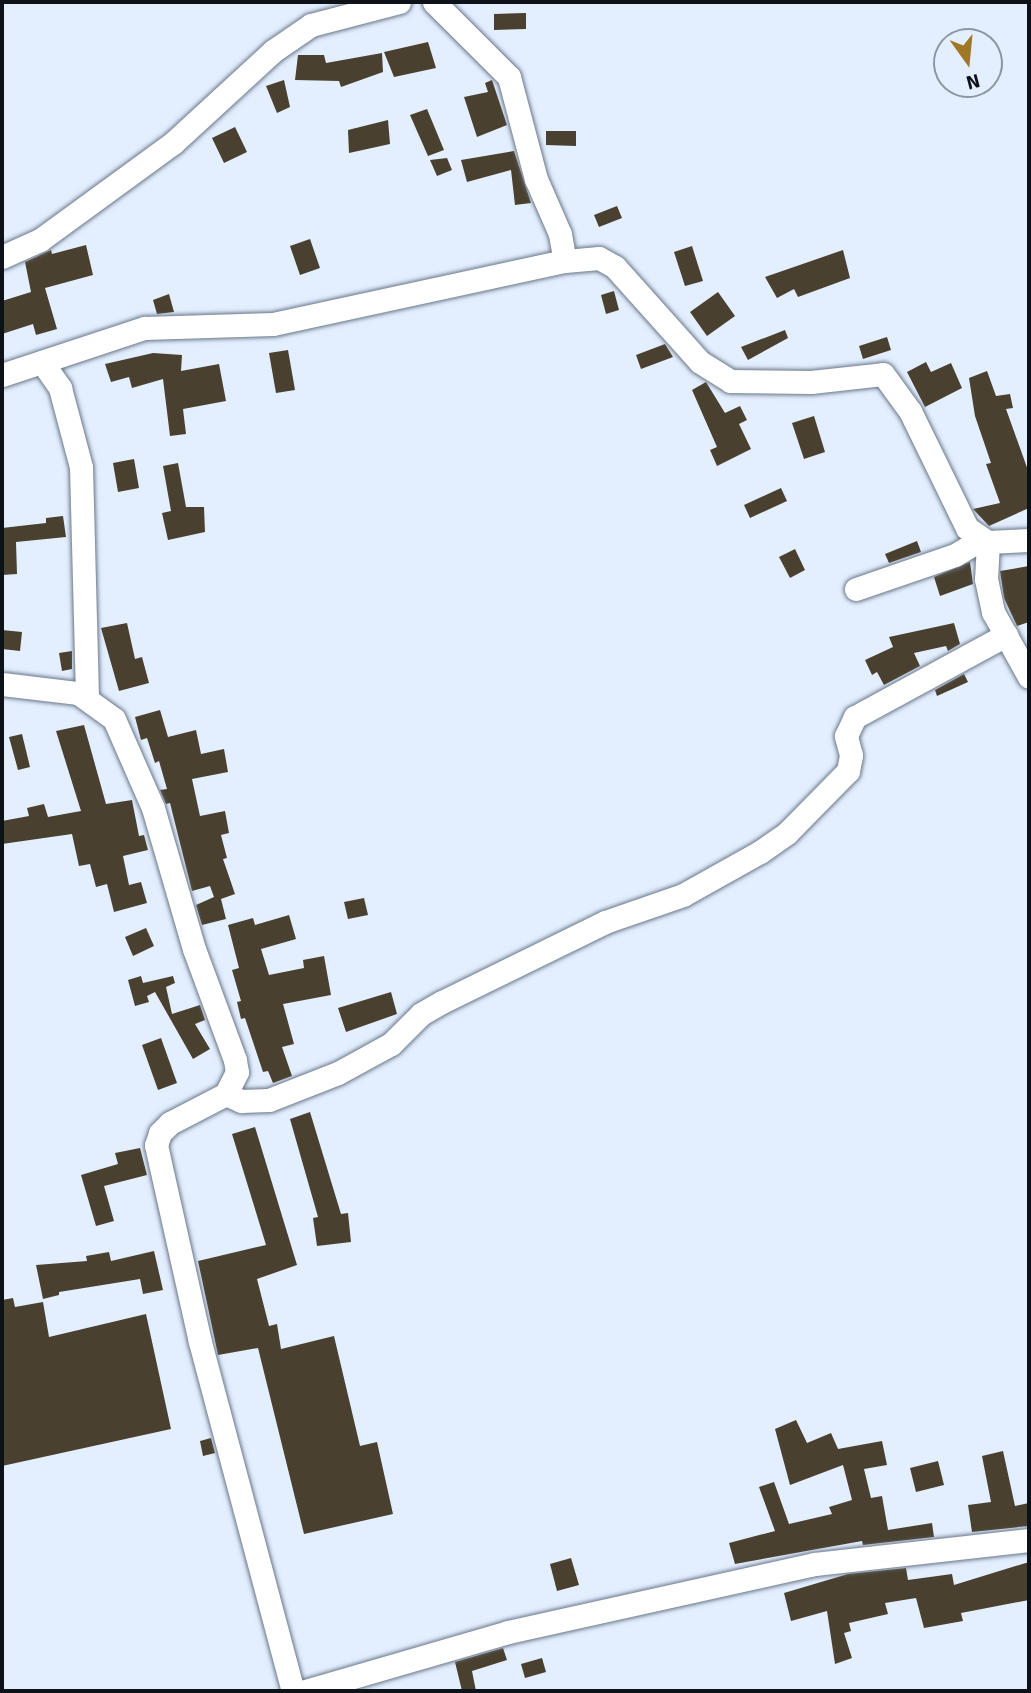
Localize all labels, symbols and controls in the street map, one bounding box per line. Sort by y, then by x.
north arrow [933,28,1003,98]
text: N [963,68,982,95]

